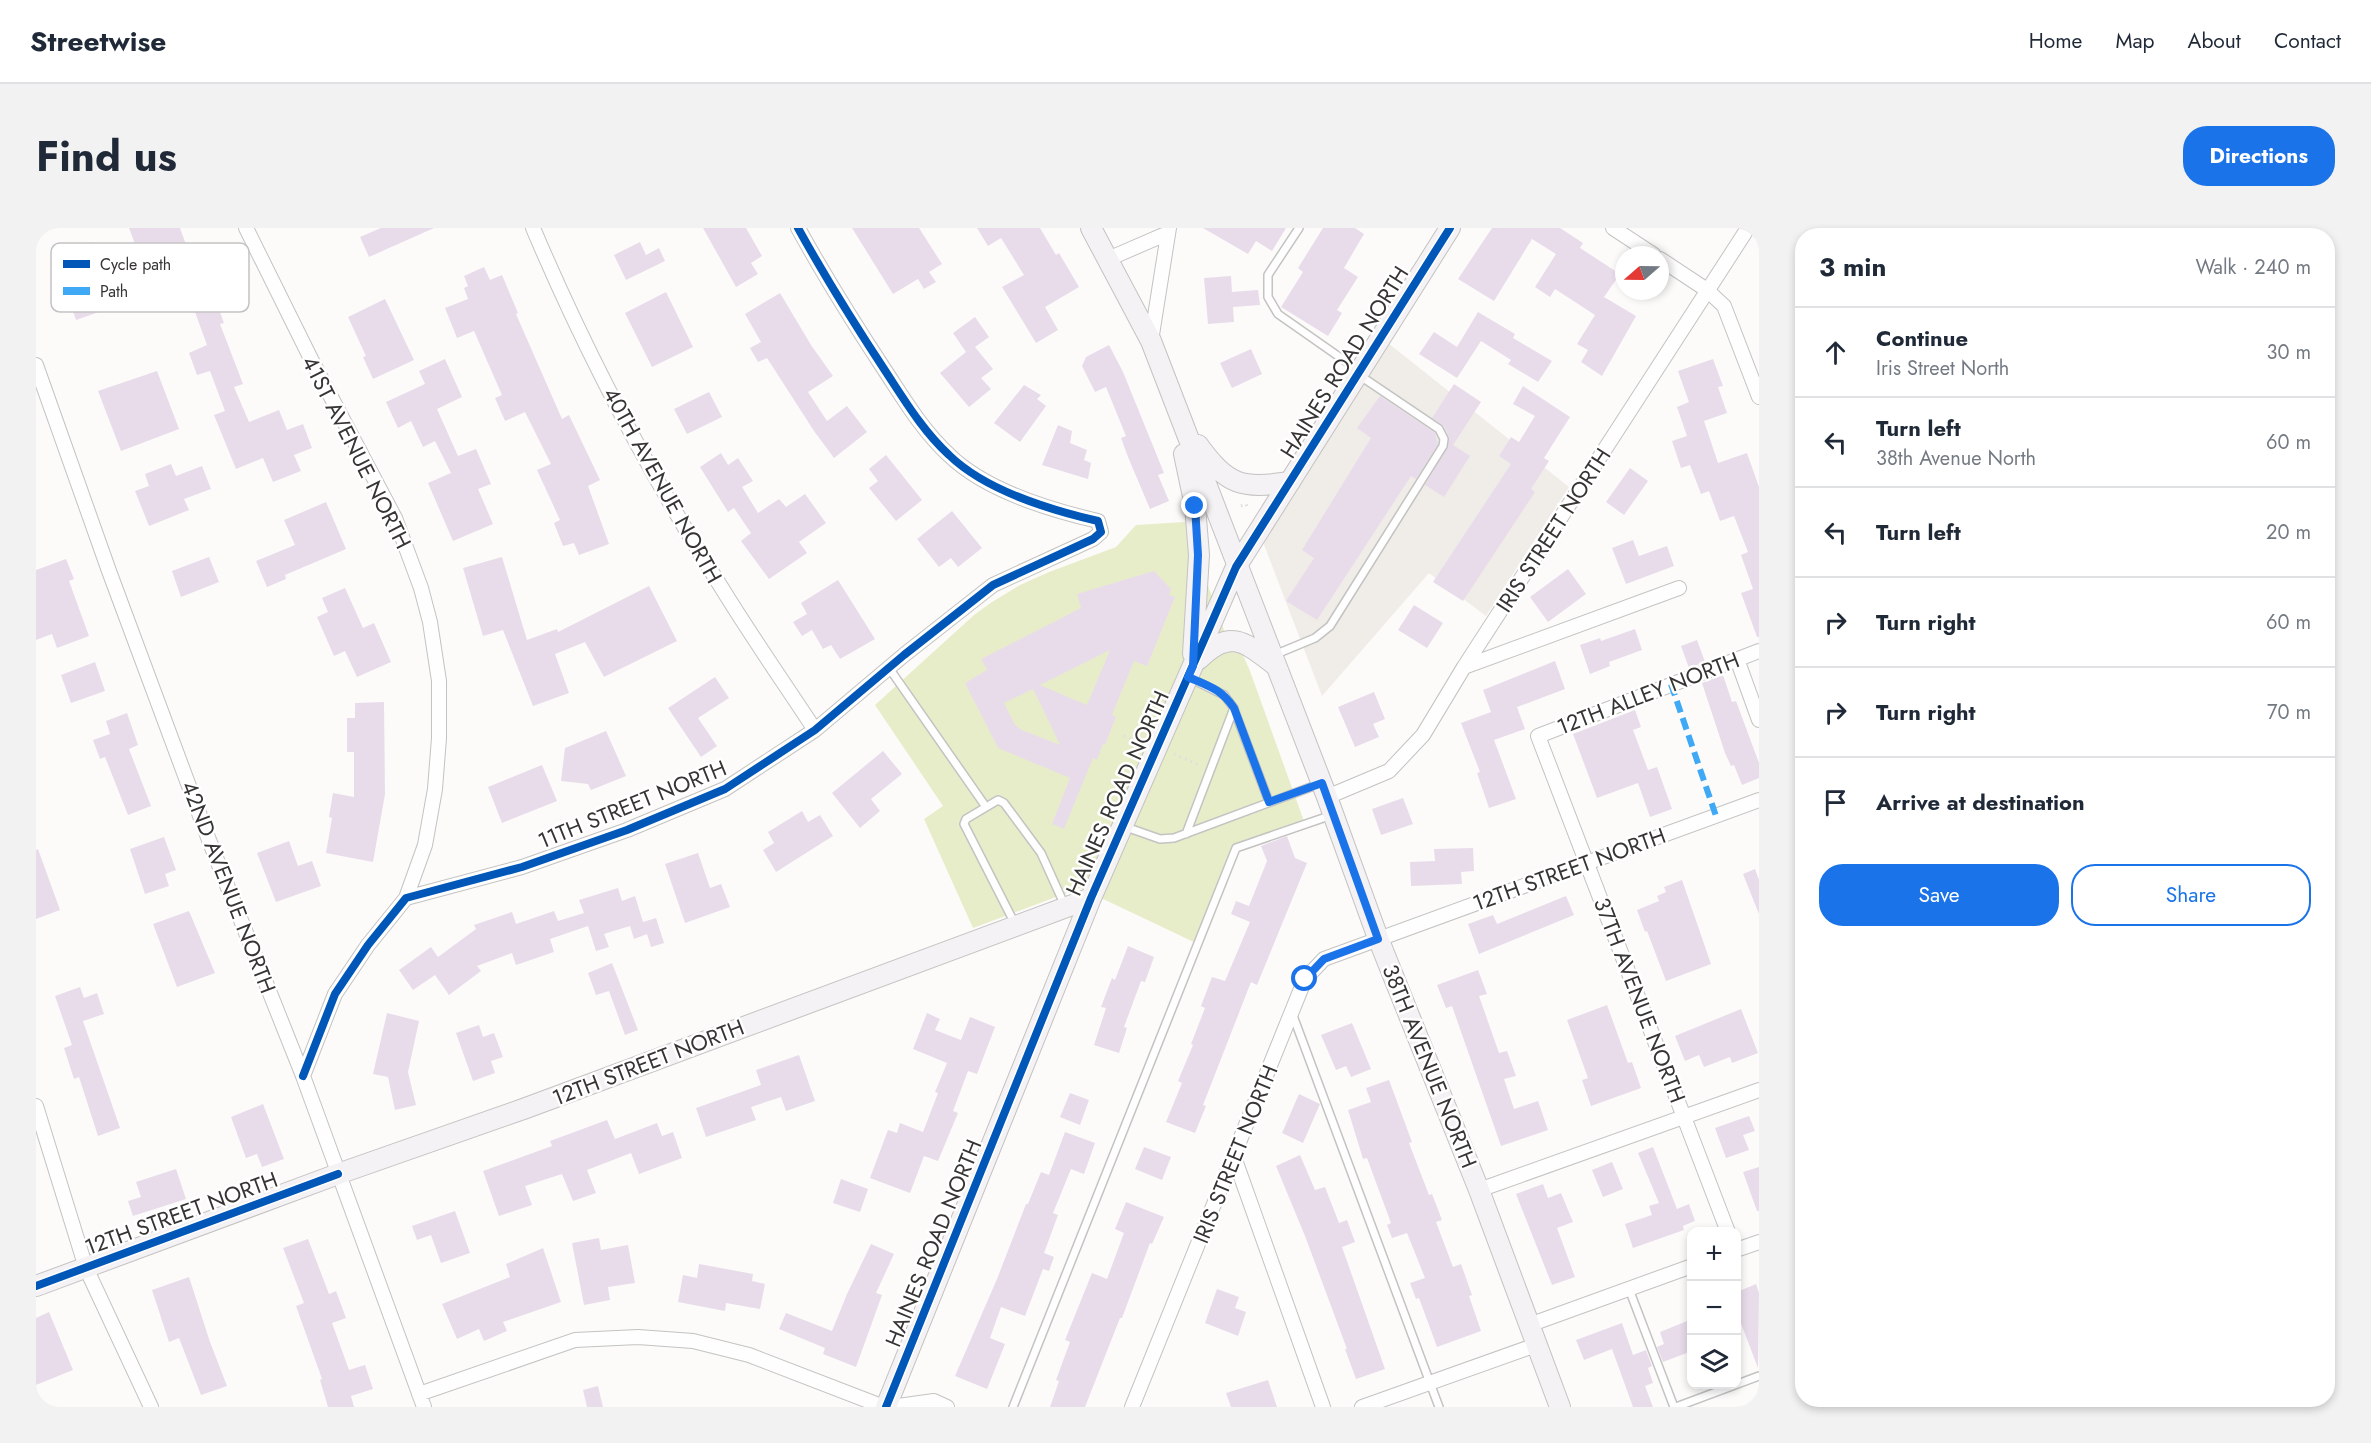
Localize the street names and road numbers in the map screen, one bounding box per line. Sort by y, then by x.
street label: HAINES ROAD NORTH [1272,260,1416,464]
street label: 41ST AVENUE NORTH [294,350,420,554]
street label: 40TH AVENUE NORTH [596,381,730,589]
street label: IRIS STREET NORTH [1488,442,1618,618]
street label: 12TH ALLEY NORTH [1552,643,1744,743]
street label: HAINES ROAD NORTH [1057,685,1177,901]
street label: 11TH STREET NORTH [533,752,731,856]
street label: 42ND AVENUE NORTH [174,776,284,998]
street label: 12TH STREET NORTH [1468,819,1670,919]
street label: 37TH AVENUE NORTH [1586,893,1694,1107]
street label: 38TH AVENUE NORTH [1374,959,1486,1173]
street label: 12TH STREET NORTH [547,1011,749,1113]
street label: IRIS STREET NORTH [1185,1060,1285,1248]
street label: HAINES ROAD NORTH [877,1134,989,1352]
street label: 12TH STREET NORTH [80,1163,282,1263]

